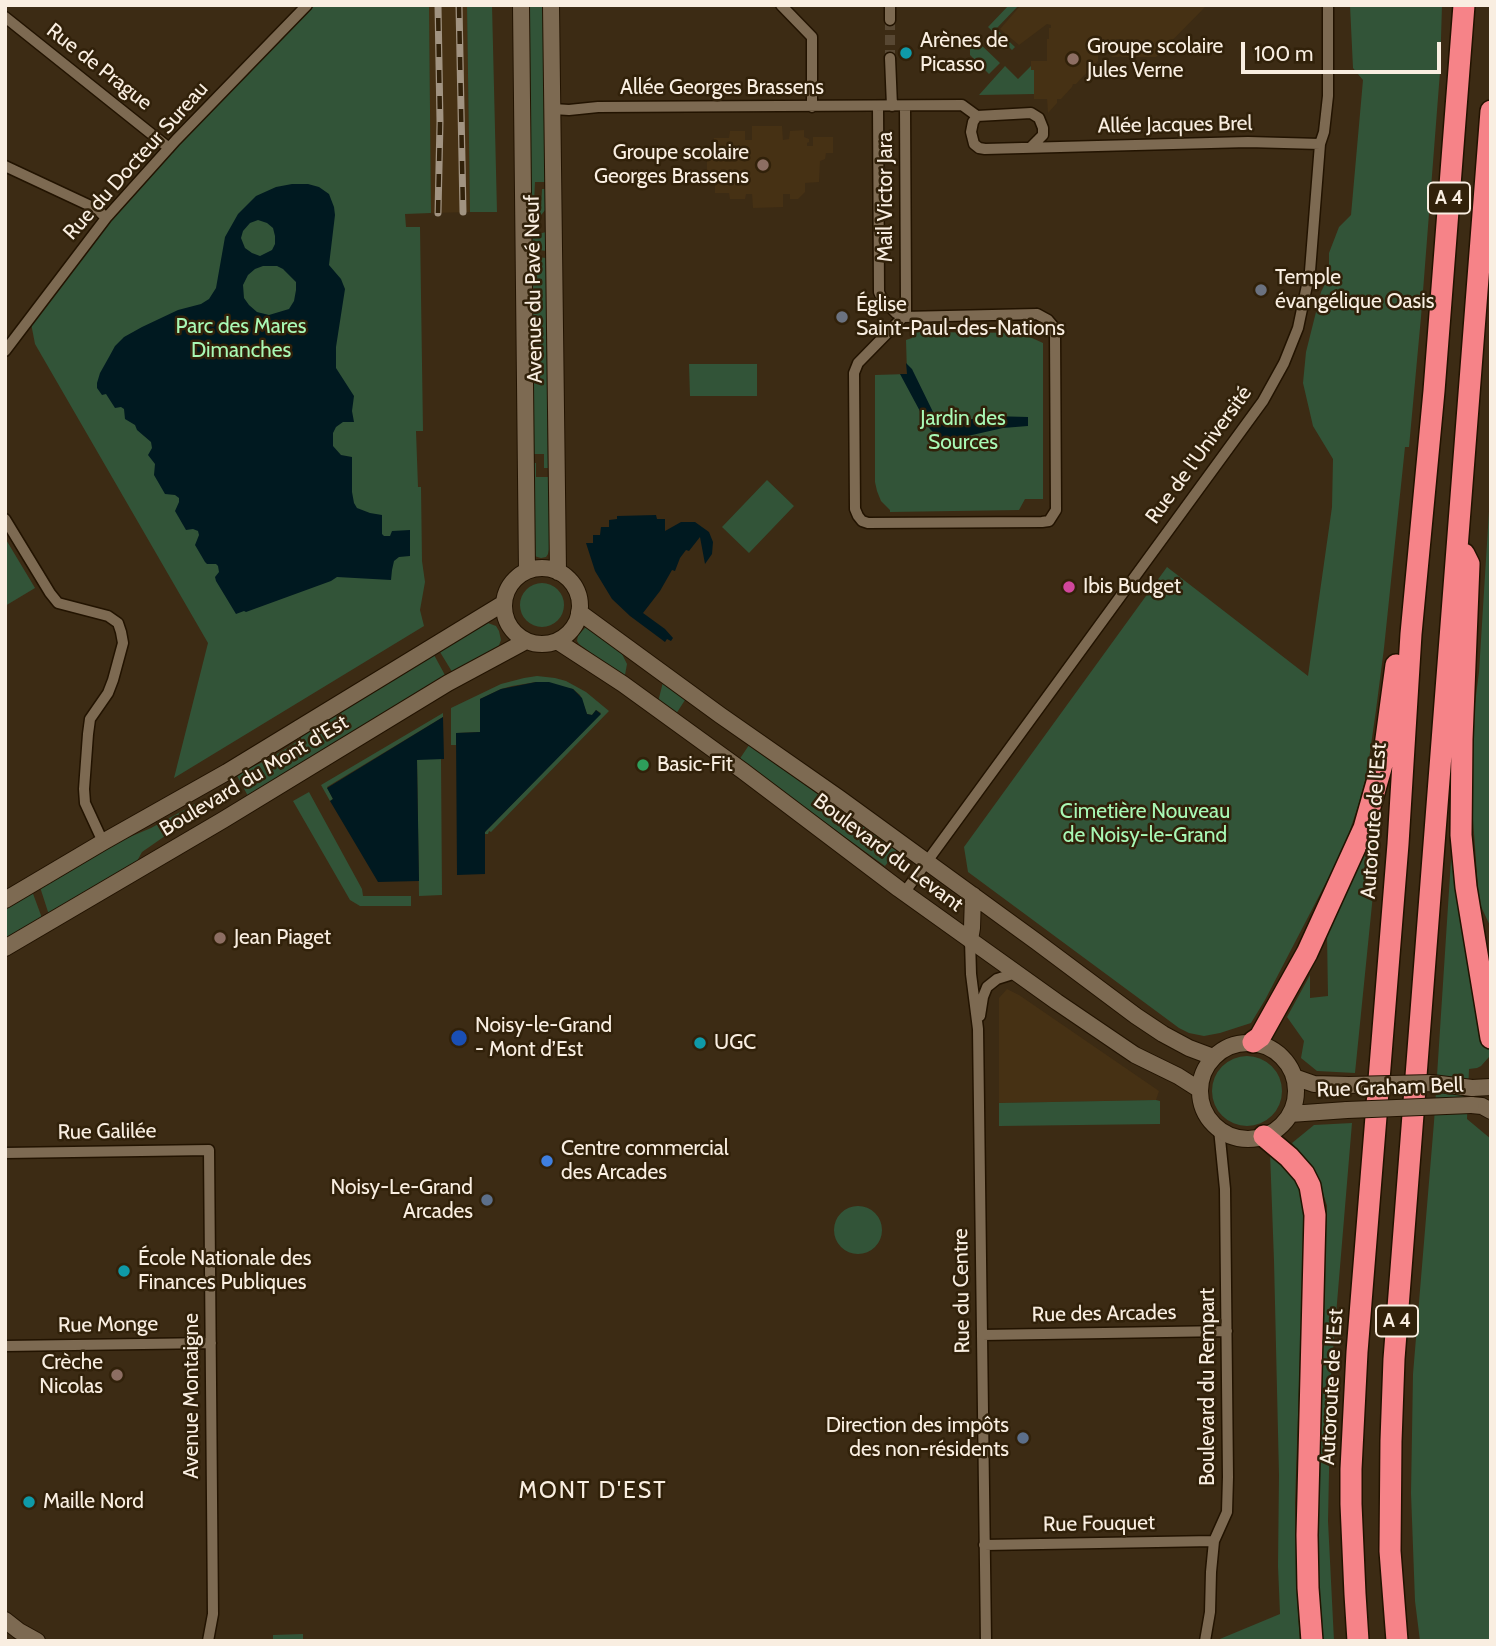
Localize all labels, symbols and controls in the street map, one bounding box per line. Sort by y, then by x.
street label: Rue de Prague [41,18,157,116]
place label: Arènes de Picasso [920,28,1008,78]
scale bar [1244,28,1444,72]
place label: Groupe scolaire Jules Verne [1087,34,1223,84]
text: 100 m [1254,41,1313,66]
marker: Arènes de Picasso [898,45,914,61]
marker: Groupe scolaire Jules Verne [1065,51,1081,67]
street label: Allée Georges Brassens [620,75,824,101]
street label: Rue du Docteur Sureau [58,77,214,245]
street label: Allée Jacques Brel [1097,111,1253,139]
street label: Mail Victor Jara [873,132,899,262]
place label: Groupe scolaire Georges Brassens [594,140,749,190]
marker: Groupe scolaire Georges Brassens [755,157,771,173]
road number: A 4 [1428,182,1470,214]
street label: Avenue du Pavé Neuf [520,194,548,384]
place label: Temple évangélique Oasis [1275,265,1434,315]
marker: Temple évangélique Oasis [1253,282,1269,298]
place label: Église Saint-Paul-des-Nations [856,292,1065,342]
marker: Église Saint-Paul-des-Nations [834,309,850,325]
park label: Parc des Mares Dimanches [175,314,307,364]
street label: Rue de l'Université [1141,381,1257,529]
park label: Jardin des Sources [920,406,1006,456]
place label: Ibis Budget [1083,574,1181,600]
marker: Ibis Budget [1061,579,1077,595]
street label: Boulevard du Mont d'Est [155,710,353,842]
street label: Autoroute de l’Est [1356,742,1392,900]
place label: Basic-Fit [657,752,733,778]
marker: Basic-Fit [635,757,651,773]
street label: Boulevard du Levant [808,788,968,918]
park label: Cimetière Nouveau de Noisy-le-Grand [1060,799,1230,849]
place label: Jean Piaget [234,925,331,951]
marker: Jean Piaget [212,930,228,946]
place label: Noisy-le-Grand - Mont d’Est [475,1013,612,1063]
marker: Noisy-le-Grand - Mont d’Est [449,1028,469,1048]
place label: UGC [714,1030,756,1056]
marker: UGC [692,1035,708,1051]
street label: Rue Graham Bell [1316,1073,1464,1103]
street label: Rue Galilée [57,1119,157,1145]
place label: Centre commercial des Arcades [561,1136,729,1186]
marker: Centre commercial des Arcades [539,1153,555,1169]
place label: Noisy-Le-Grand Arcades [330,1175,473,1225]
marker: Noisy-Le-Grand Arcades [479,1192,495,1208]
street label: Rue du Centre [948,1228,976,1354]
place label: École Nationale des Finances Publiques [138,1246,311,1296]
marker: École Nationale des Finances Publiques [116,1263,132,1279]
street label: Boulevard du Rempart [1195,1288,1221,1486]
street label: Rue des Arcades [1031,1300,1177,1328]
road number: A 4 [1376,1306,1418,1336]
street label: Autoroute de l’Est [1315,1308,1349,1466]
street label: Rue Monge [58,1312,158,1338]
street label: Avenue Montaigne [179,1313,205,1479]
place label: Crèche Nicolas [39,1350,103,1400]
marker: Crèche Nicolas [109,1367,125,1383]
place label: Direction des impôts des non-résidents [826,1413,1009,1463]
marker: Direction des impôts des non-résidents [1015,1430,1031,1446]
district label: MONT D'EST [520,1477,666,1505]
place label: Maille Nord [43,1489,144,1515]
marker: Maille Nord [21,1494,37,1510]
street label: Rue Fouquet [1043,1510,1155,1538]

